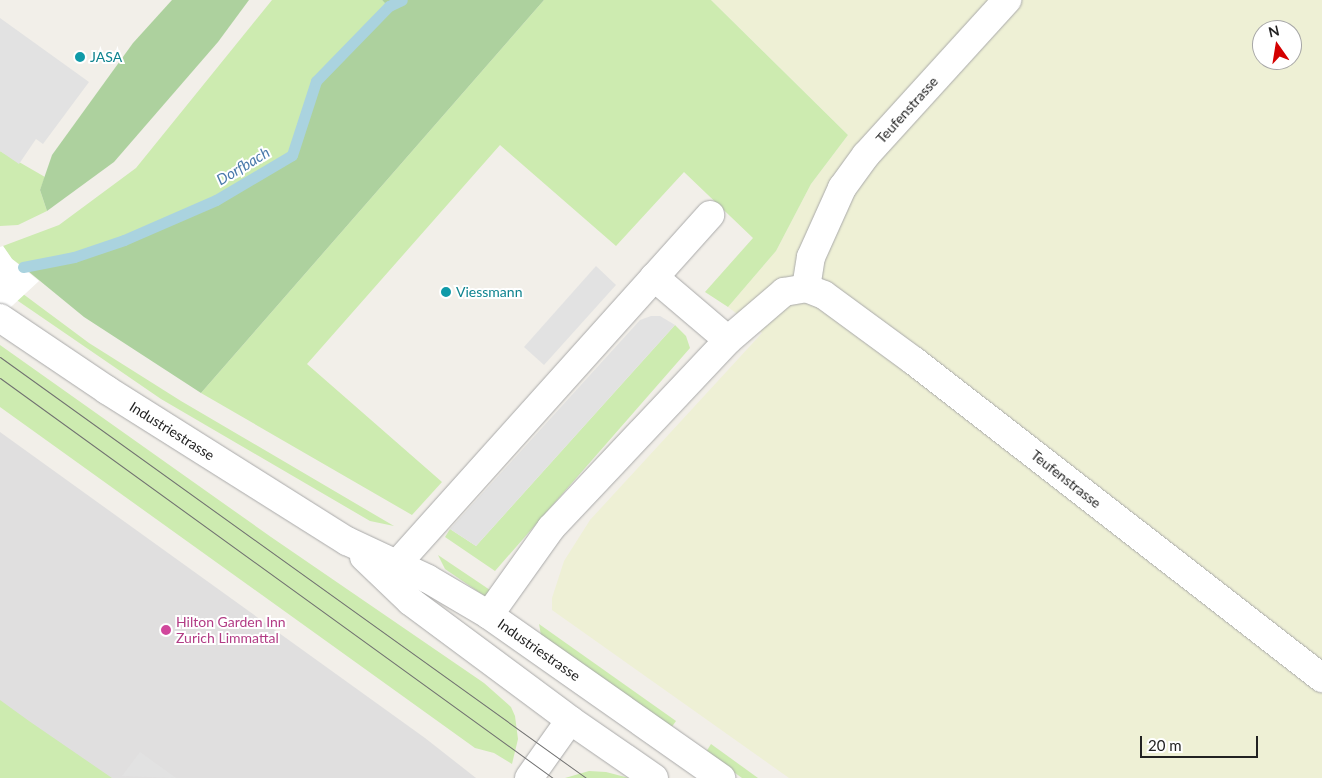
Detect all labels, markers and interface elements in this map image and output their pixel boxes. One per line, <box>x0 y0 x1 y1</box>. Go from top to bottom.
north arrow <box>1252 20 1302 70</box>
text: N <box>1267 21 1281 40</box>
place label: JASA <box>90 49 122 65</box>
marker: JASA <box>74 51 86 63</box>
street label: Teufenstrasse <box>873 73 941 147</box>
water label: Dorfbach <box>213 143 273 189</box>
place label: Viessmann <box>456 284 522 300</box>
marker: Viessmann <box>440 286 452 298</box>
street label: Industriestrasse <box>127 398 217 464</box>
street label: Teufenstrasse <box>1028 446 1104 512</box>
place label: Hilton Garden Inn Zurich Limmattal <box>176 614 286 646</box>
street label: Industriestrasse <box>495 615 583 685</box>
marker: Hilton Garden Inn Zurich Limmattal <box>160 624 172 636</box>
scale bar <box>1142 726 1260 758</box>
text: 20 m <box>1148 736 1182 754</box>

